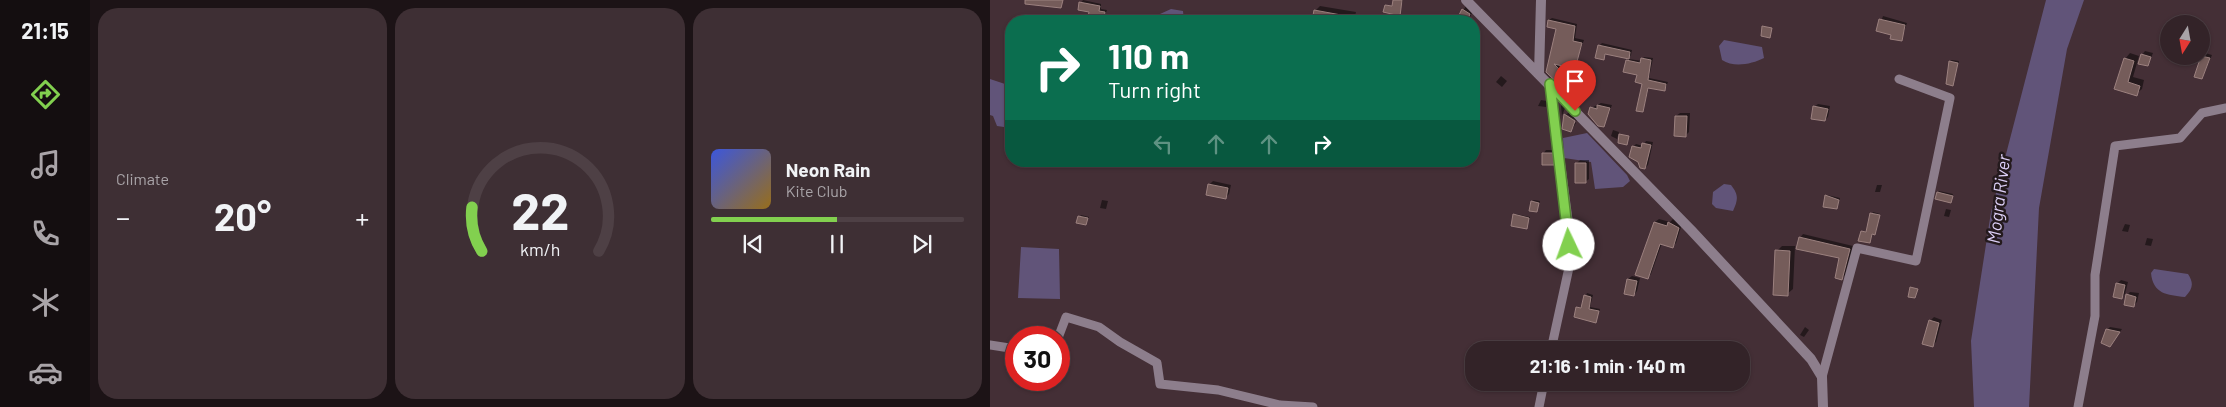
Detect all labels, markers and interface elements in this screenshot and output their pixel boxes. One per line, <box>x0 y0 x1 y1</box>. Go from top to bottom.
north arrow <box>2160 15 2210 65</box>
map controls <box>2160 15 2210 65</box>
text: 21:15 <box>21 17 69 43</box>
text: 110 m <box>1108 34 1189 76</box>
icon: right <box>1025 35 1090 100</box>
pin <box>1554 60 1596 111</box>
icon: arrive <box>1561 67 1589 95</box>
text: Turn right <box>1108 76 1201 102</box>
icon: directions <box>28 77 63 112</box>
icon: left <box>1149 130 1177 158</box>
icon: ahead <box>1202 130 1230 158</box>
icon: ahead <box>1255 130 1283 158</box>
icon: right <box>1308 130 1336 158</box>
icon: music <box>28 147 63 182</box>
water label: Mogra River <box>1982 153 2014 245</box>
text: Neon Rain <box>786 158 870 181</box>
text: Climate <box>116 169 169 188</box>
text: 22 <box>511 178 569 240</box>
text: Kite Club <box>786 181 848 200</box>
text: 20° <box>214 193 271 239</box>
text: − <box>116 200 130 234</box>
text: + <box>355 200 369 234</box>
icon: phone <box>28 216 63 251</box>
position arrow <box>1542 218 1594 270</box>
icon: previous <box>739 230 767 258</box>
icon: pause <box>823 230 851 258</box>
icon: next <box>908 230 936 258</box>
text: km/h <box>520 238 560 260</box>
icon: climate <box>28 285 63 320</box>
speed limit sign: 30 <box>1005 326 1070 391</box>
text: 21:16 · 1 min · 140 m <box>1530 354 1685 377</box>
icon: car <box>28 355 63 390</box>

